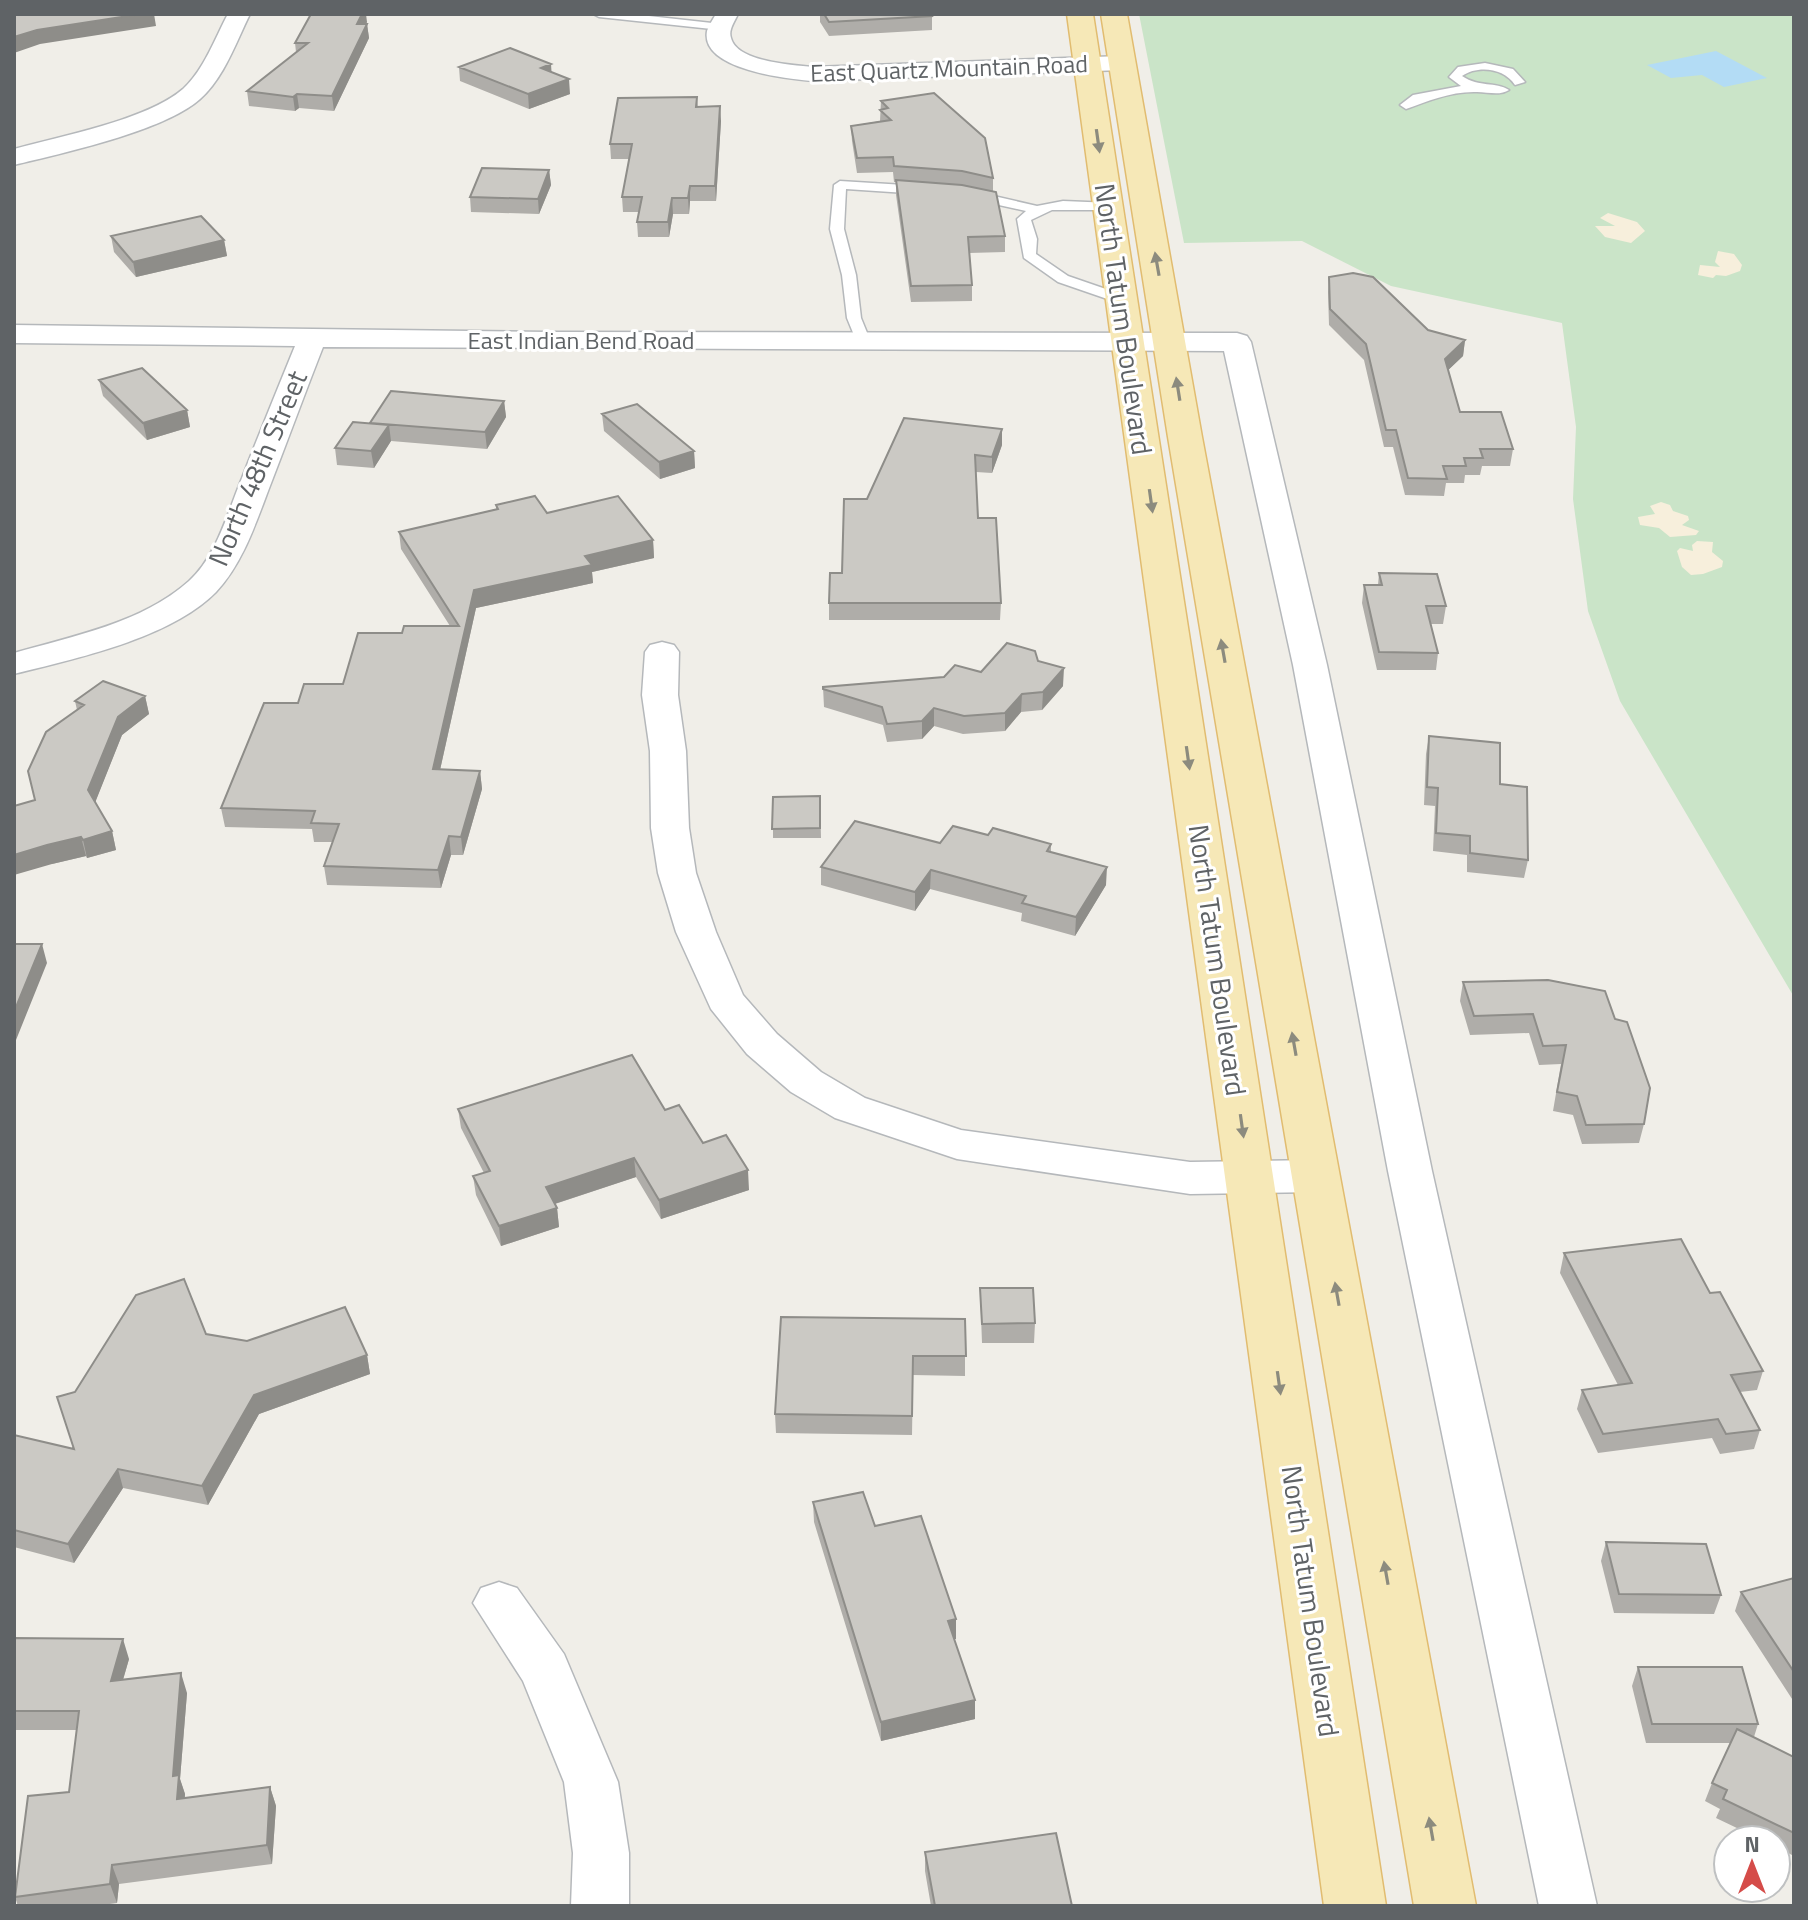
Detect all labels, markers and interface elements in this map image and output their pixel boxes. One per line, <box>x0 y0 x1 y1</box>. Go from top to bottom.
street label: East Quartz Mountain Road <box>810 45 1088 91</box>
one-way arrow <box>1092 129 1105 154</box>
street label: North Tatum Boulevard <box>1084 181 1164 457</box>
one-way arrow <box>1150 251 1163 276</box>
street label: East Indian Bend Road <box>468 322 694 358</box>
street label: North 48th Street <box>196 363 318 573</box>
one-way arrow <box>1171 376 1184 401</box>
one-way arrow <box>1145 488 1158 513</box>
one-way arrow <box>1217 638 1229 663</box>
one-way arrow <box>1182 746 1195 771</box>
street label: North Tatum Boulevard <box>1178 822 1258 1098</box>
one-way arrow <box>1287 1032 1299 1057</box>
one-way arrow <box>1236 1114 1249 1139</box>
one-way arrow <box>1331 1281 1343 1306</box>
one-way arrow <box>1273 1371 1286 1396</box>
street label: North Tatum Boulevard <box>1271 1463 1351 1739</box>
one-way arrow <box>1379 1560 1391 1585</box>
one-way arrow <box>1425 1816 1437 1841</box>
north arrow <box>1712 1824 1792 1904</box>
text: N <box>1744 1827 1760 1861</box>

